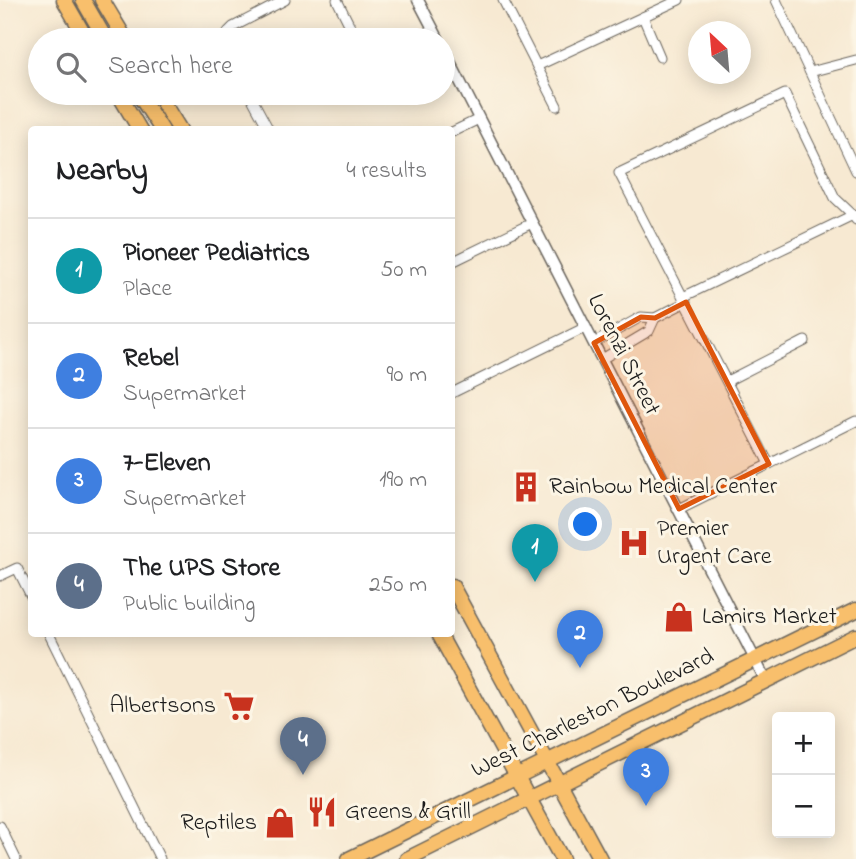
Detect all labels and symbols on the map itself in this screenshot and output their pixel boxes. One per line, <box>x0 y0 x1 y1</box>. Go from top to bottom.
north arrow <box>688 21 751 84</box>
street label: Lorenzi Street <box>577 288 669 422</box>
building icon: Rainbow Medical Center <box>509 470 543 504</box>
place label: Rainbow Medical Center <box>549 470 778 505</box>
your location <box>568 507 602 541</box>
place label: Premier Urgent Care <box>657 512 772 575</box>
pin: 1 <box>512 524 558 582</box>
hospital icon: Premier Urgent Care <box>617 526 651 560</box>
shop icon: Lamirs Market <box>662 600 696 634</box>
place label: Lamirs Market <box>702 600 837 635</box>
pin: 2 <box>557 610 603 668</box>
street label: West Charleston Boulevard <box>466 640 721 788</box>
place label: Albertsons <box>110 689 216 724</box>
supermarket icon: Albertsons <box>222 689 256 723</box>
pin: 4 <box>280 717 326 775</box>
pin: 3 <box>623 748 669 806</box>
restaurant icon: Greens & Grill <box>305 795 339 829</box>
place label: Greens & Grill <box>345 795 471 830</box>
place label: Reptiles <box>181 806 257 841</box>
shop icon: Reptiles <box>263 806 297 840</box>

